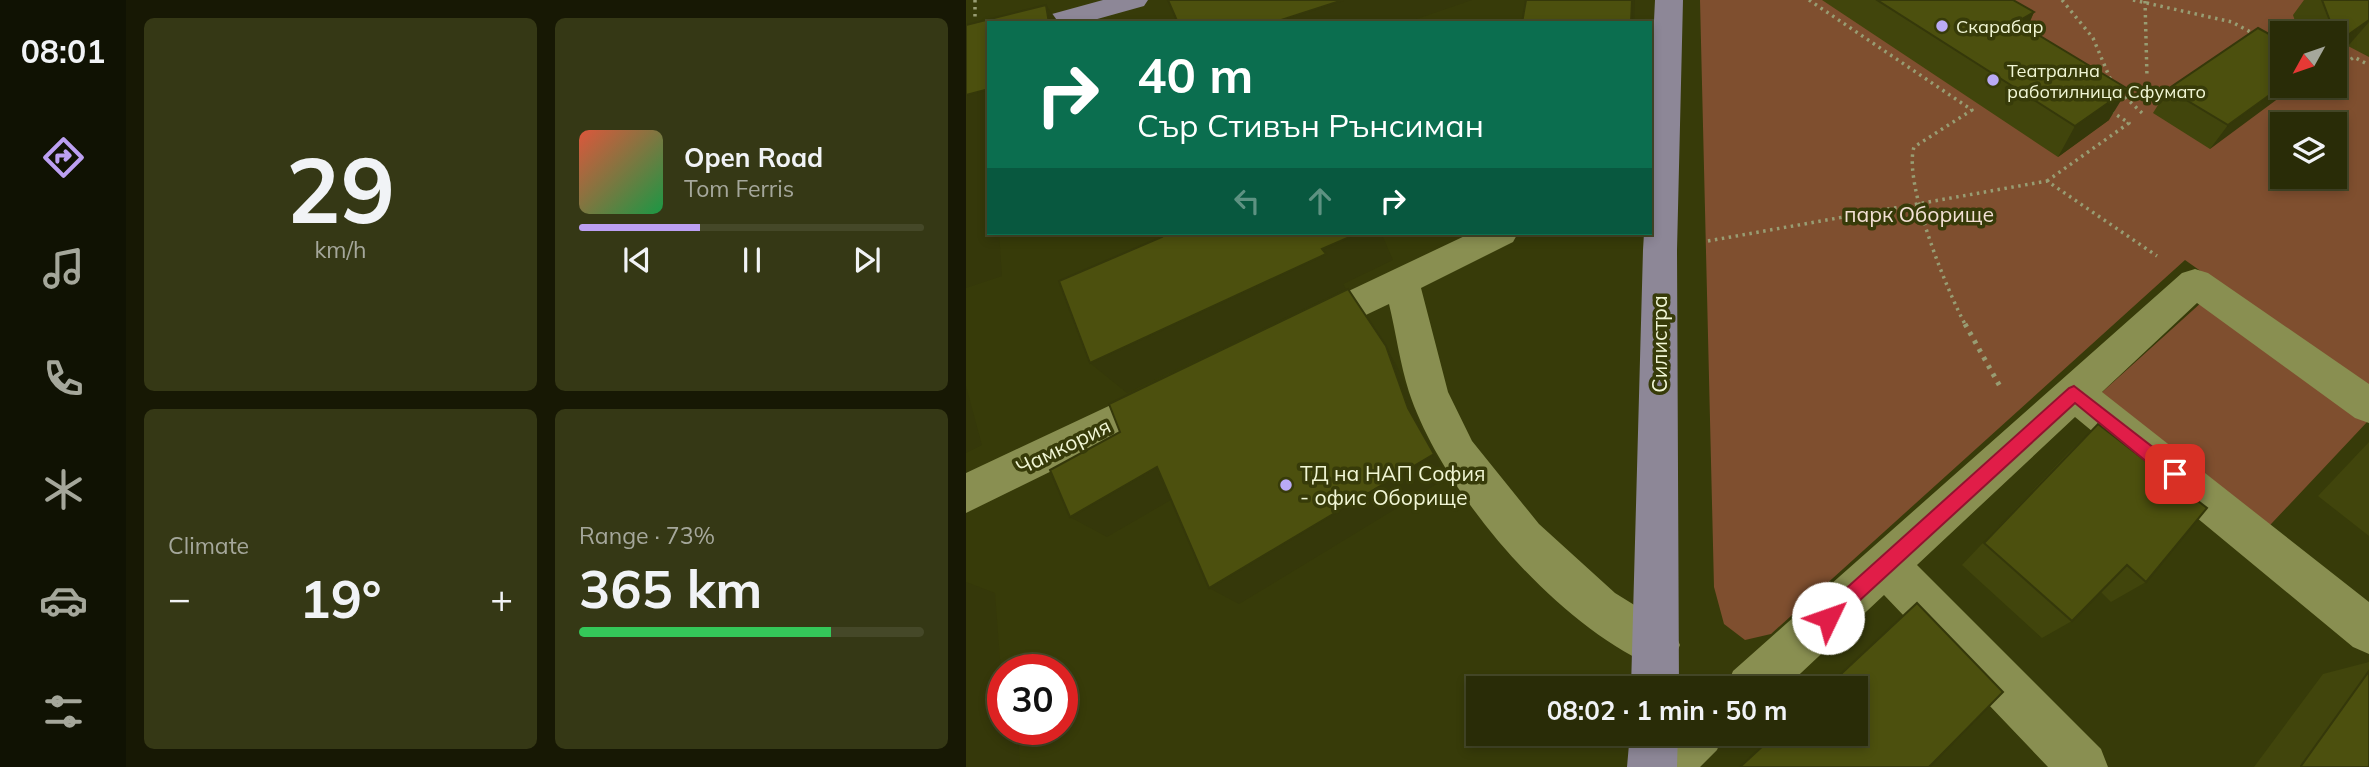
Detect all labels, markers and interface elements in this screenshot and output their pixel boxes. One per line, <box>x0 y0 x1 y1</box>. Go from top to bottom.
place label: Скарабар <box>1956 15 2043 38</box>
marker: Скарабар <box>1934 18 1950 34</box>
north arrow <box>2270 21 2347 98</box>
map controls <box>2270 21 2347 189</box>
text: 08:01 <box>21 31 105 71</box>
text: 40 m <box>1137 44 1253 105</box>
icon: right <box>1022 49 1113 140</box>
place label: Театрална работилница Сфумато <box>2007 59 2206 103</box>
marker: Театрална работилница Сфумато <box>1985 72 2001 88</box>
text: Сър Стивън Рънсиман <box>1137 105 1484 145</box>
button: layers <box>2270 112 2347 189</box>
text: 29 <box>286 132 395 246</box>
icon: directions <box>39 133 88 182</box>
text: Open Road <box>684 141 823 174</box>
text: Tom Ferris <box>684 174 794 203</box>
icon: left <box>1228 182 1266 220</box>
icon: ahead <box>1301 182 1339 220</box>
icon: right <box>1374 182 1412 220</box>
park label: парк Оборище <box>1844 201 1994 227</box>
text: km/h <box>314 235 367 264</box>
icon: previous <box>618 241 656 279</box>
icon: pause <box>733 241 771 279</box>
icon: next <box>848 241 886 279</box>
icon: music <box>39 244 88 293</box>
street label: Силистра <box>1646 295 1672 393</box>
icon: phone <box>39 354 88 403</box>
street label: Чамкория <box>1012 412 1114 480</box>
pin <box>2145 444 2205 504</box>
icon: arrive <box>2156 455 2194 493</box>
place label: ТД на НАП София - офис Оборище <box>1300 460 1486 510</box>
icon: climate <box>39 465 88 514</box>
marker: ТД на НАП София - офис Оборище <box>1278 477 1294 493</box>
text: Range · 73% <box>579 521 715 550</box>
text: Climate <box>168 531 249 560</box>
text: 365 km <box>579 556 762 621</box>
text: 19° <box>299 566 382 631</box>
text: − <box>168 574 191 622</box>
text: + <box>490 574 513 622</box>
icon: car <box>39 576 88 625</box>
position arrow <box>1791 581 1865 655</box>
speed limit sign: 30 <box>987 654 1078 745</box>
icon: filters <box>39 687 88 736</box>
text: 08:02 · 1 min · 50 m <box>1547 694 1787 727</box>

